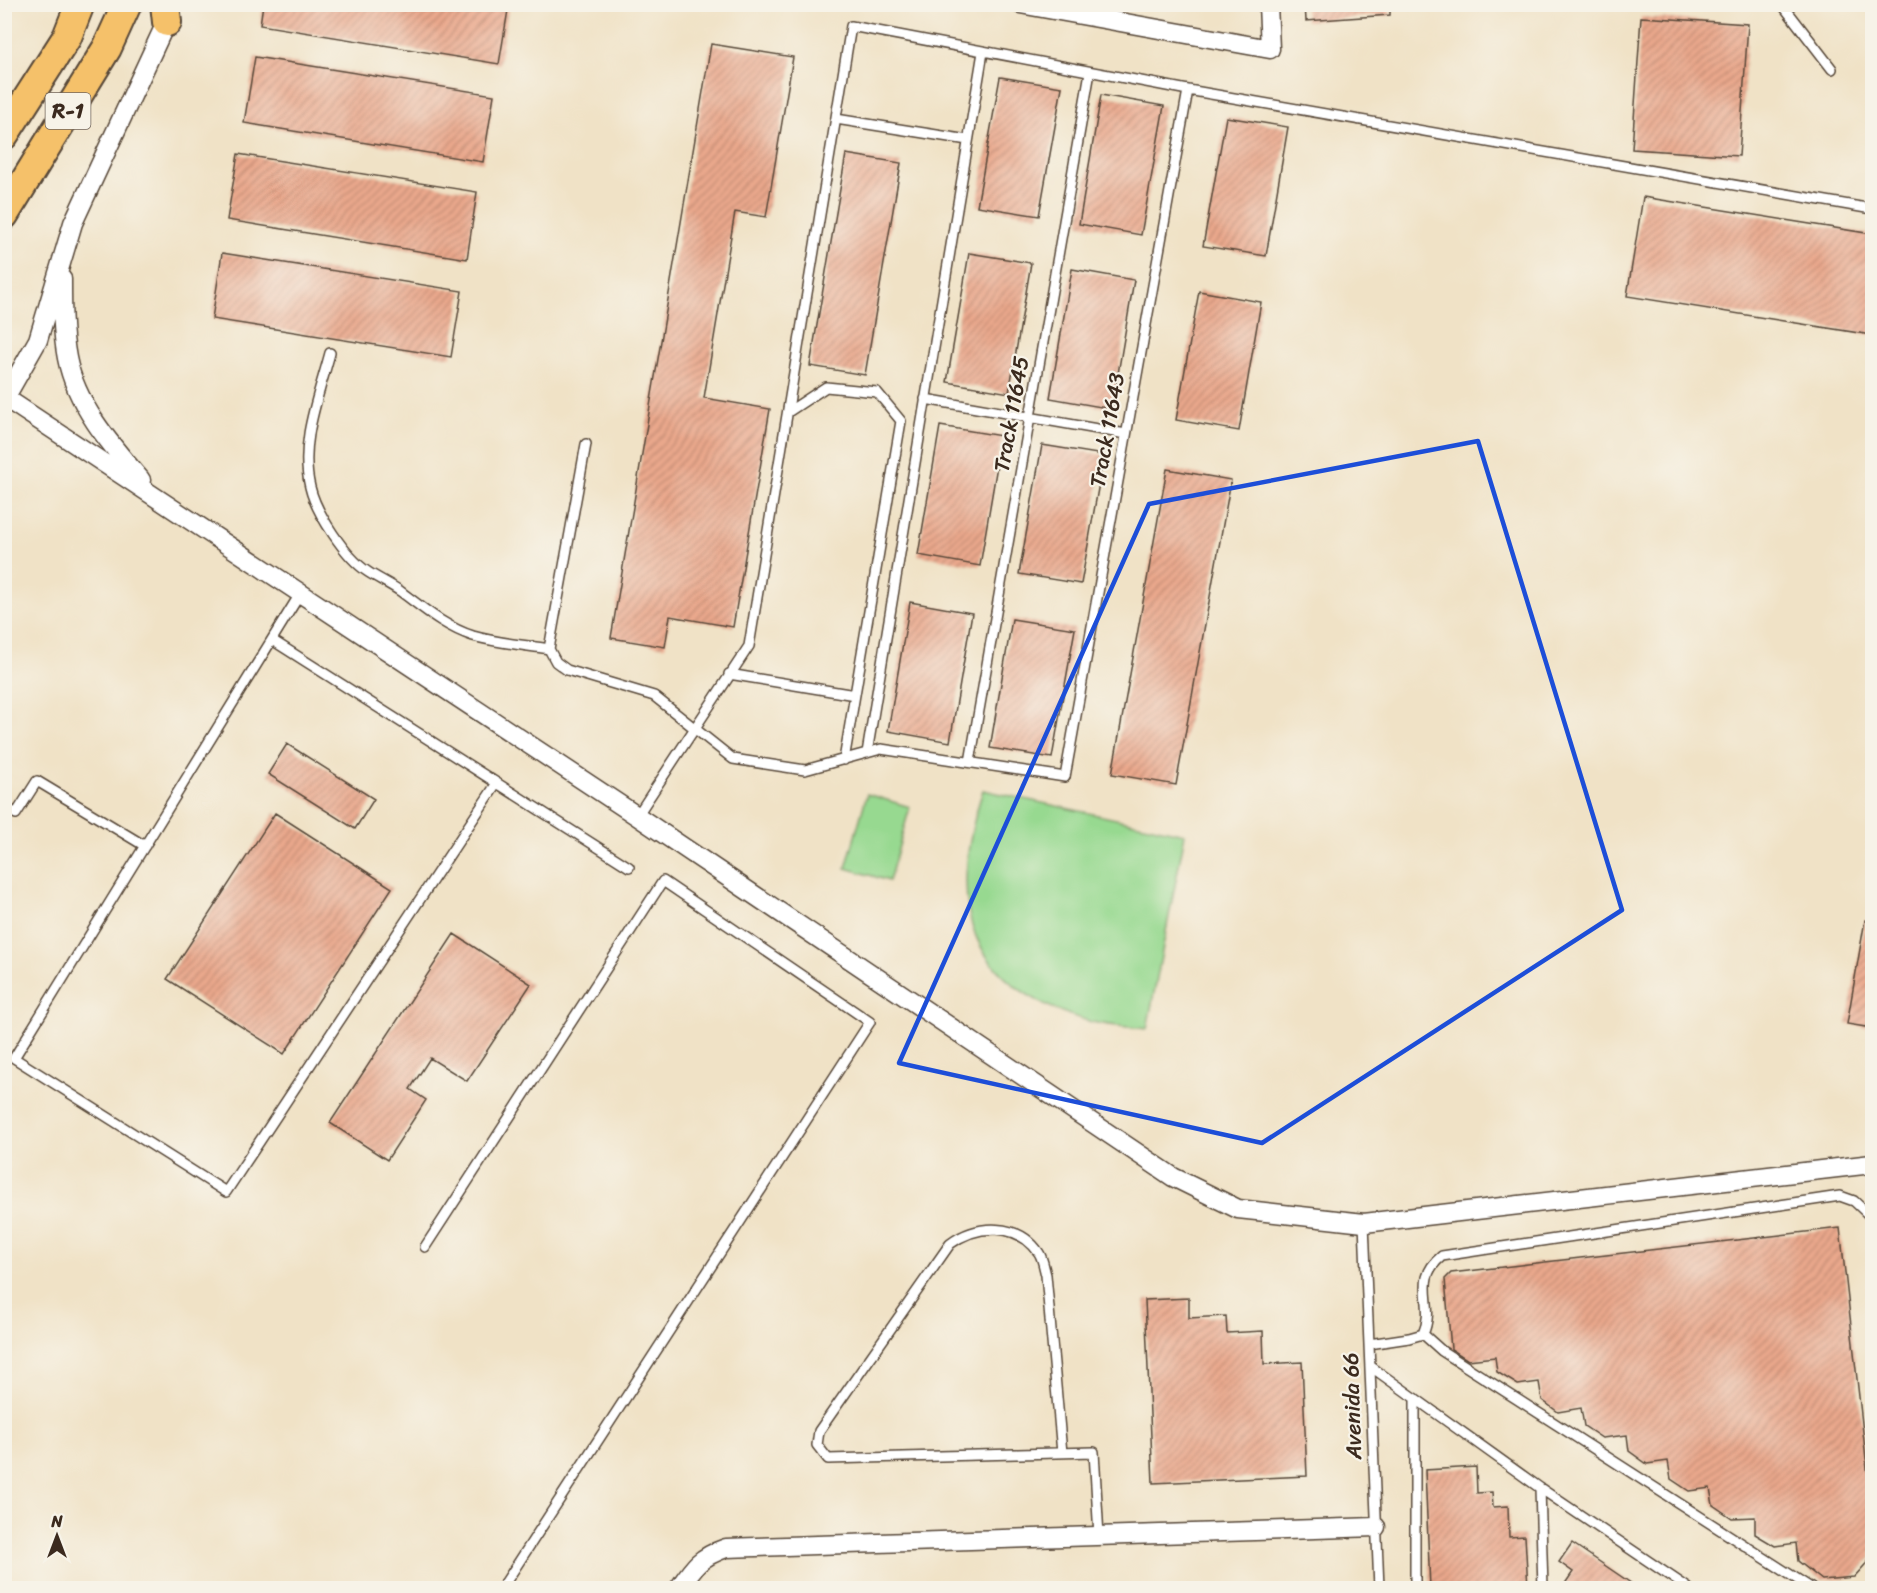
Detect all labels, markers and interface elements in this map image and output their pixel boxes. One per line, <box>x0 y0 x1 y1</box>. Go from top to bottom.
road number: R-1 <box>46 93 90 129</box>
street label: Track 11645 <box>982 353 1040 475</box>
street label: Track 11643 <box>1078 370 1136 490</box>
street label: Avenida 66 <box>1331 1352 1373 1461</box>
north arrow <box>27 1506 87 1566</box>
text: N <box>50 1507 63 1536</box>

